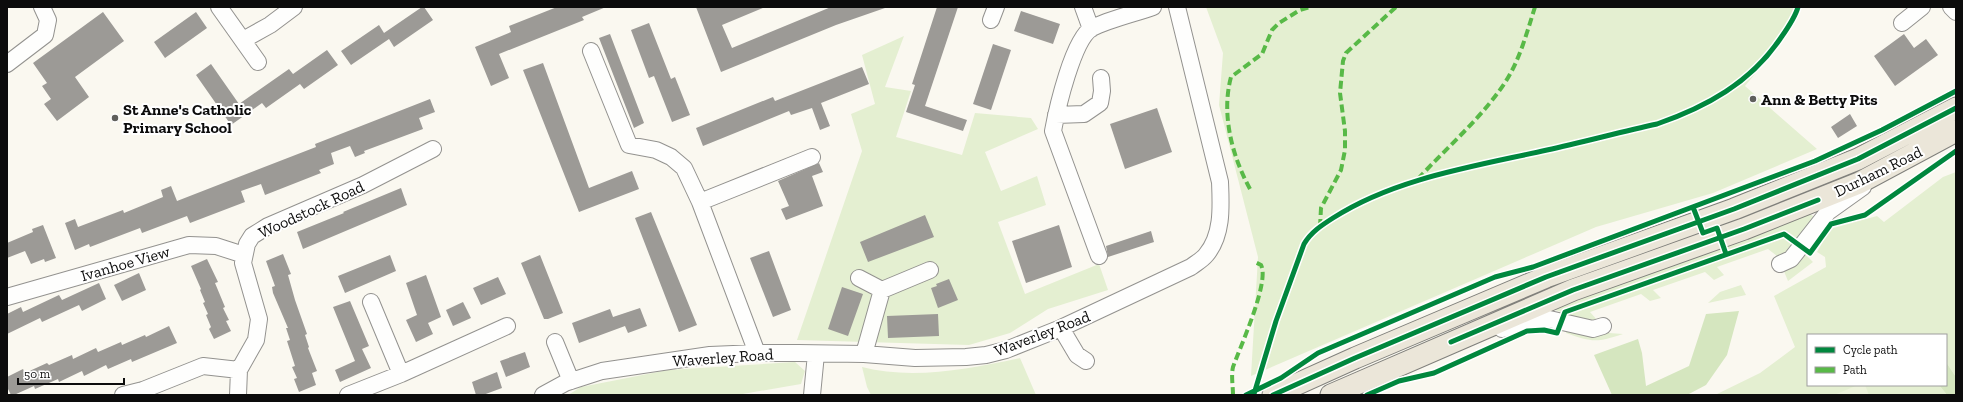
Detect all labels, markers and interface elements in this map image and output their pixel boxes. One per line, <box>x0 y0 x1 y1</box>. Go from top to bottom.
place label: Ann & Betty Pits <box>1761 90 1878 109</box>
marker: Ann & Betty Pits <box>1748 94 1758 104</box>
place label: St Anne's Catholic Primary School <box>123 100 252 137</box>
marker: St Anne's Catholic Primary School <box>110 113 120 123</box>
street label: Durham Road <box>1831 142 1925 201</box>
street label: Woodstock Road <box>255 177 367 242</box>
street label: Ivanhoe View <box>78 242 172 285</box>
street label: Waverley Road <box>992 306 1093 360</box>
legend <box>1807 334 1947 386</box>
text: Cycle path <box>1843 343 1898 357</box>
street label: Waverley Road <box>672 344 774 370</box>
scale bar <box>18 360 124 386</box>
text: Path <box>1843 363 1867 377</box>
text: 50 m <box>24 367 51 381</box>

